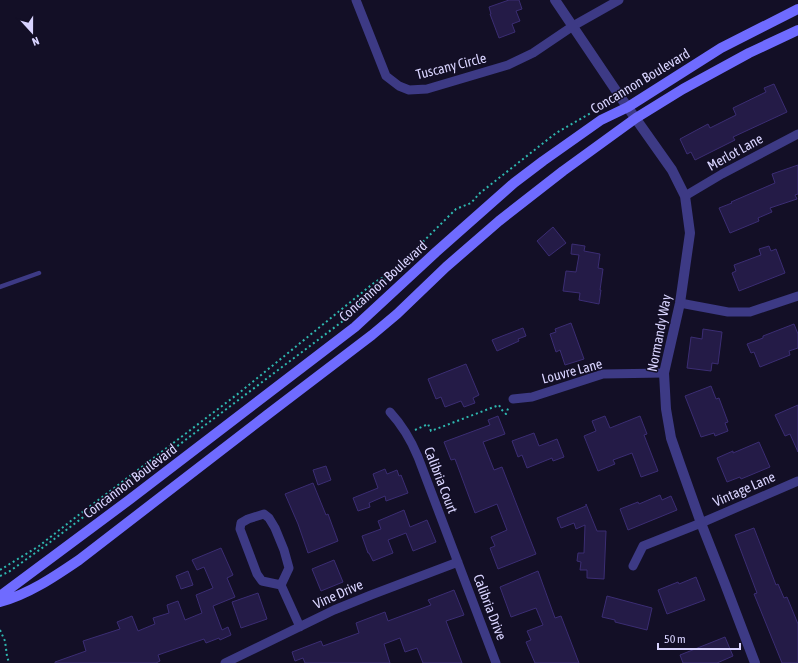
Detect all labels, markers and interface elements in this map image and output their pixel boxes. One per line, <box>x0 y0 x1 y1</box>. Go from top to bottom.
north arrow <box>12 12 52 52</box>
text: N <box>30 35 41 48</box>
street label: Concannon Boulevard <box>587 45 693 117</box>
street label: Tuscany Circle <box>414 50 488 82</box>
street label: Merlot Lane <box>704 130 766 174</box>
street label: Concannon Boulevard <box>336 237 430 325</box>
street label: Normandy Way <box>644 293 674 373</box>
street label: Louvre Lane <box>540 355 604 387</box>
street label: Concannon Boulevard <box>80 441 180 521</box>
street label: Calibria Court <box>421 445 461 515</box>
street label: Vintage Lane <box>710 468 778 510</box>
street label: Calibria Drive <box>470 572 510 642</box>
street label: Vine Drive <box>311 576 365 612</box>
scale bar <box>658 625 740 651</box>
text: 50 m <box>664 632 686 646</box>

